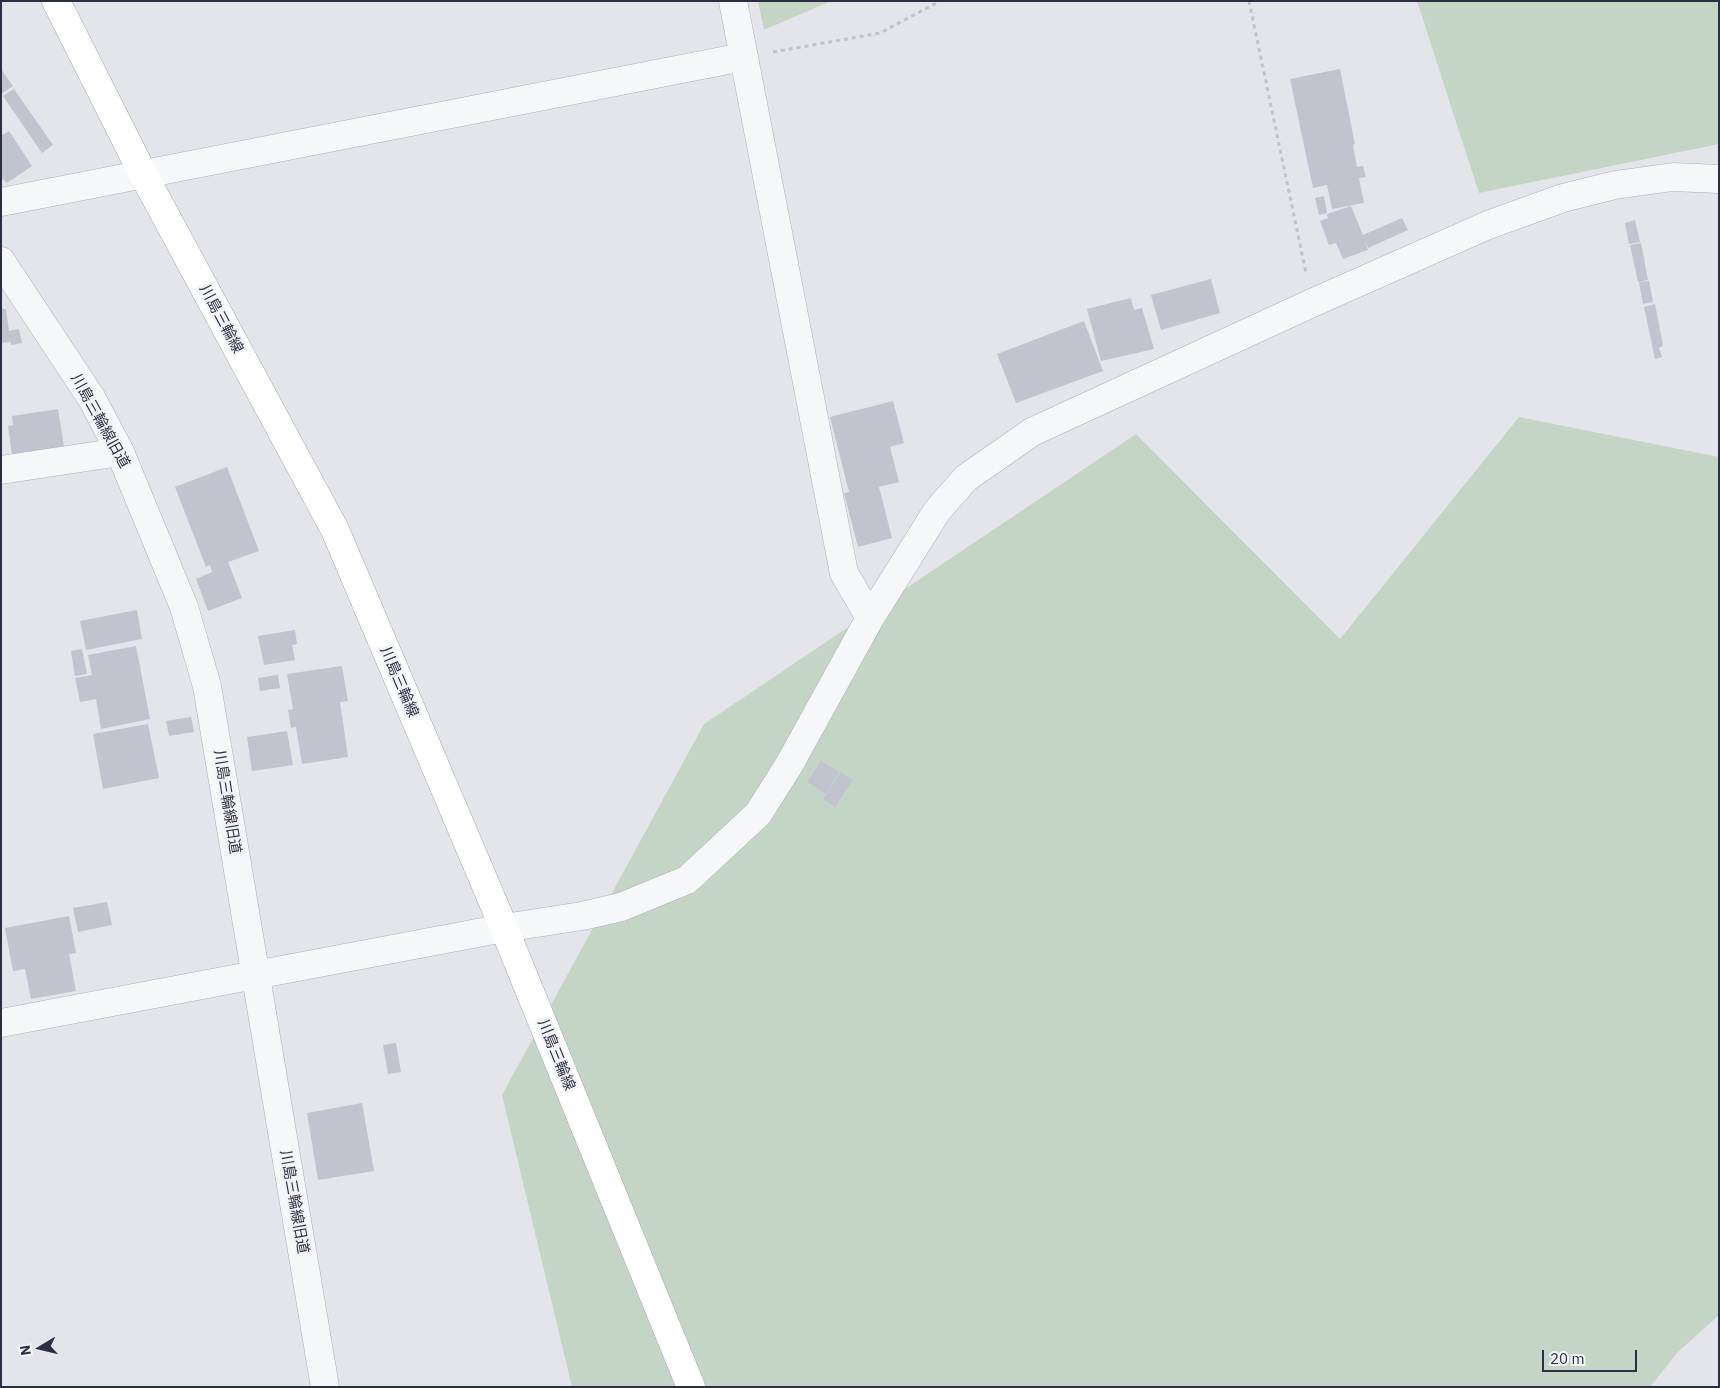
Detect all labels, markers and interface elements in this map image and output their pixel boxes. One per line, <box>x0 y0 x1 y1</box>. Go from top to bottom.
street label: 川島三輪線 <box>195 282 247 356</box>
street label: 川島三輪線旧道 <box>67 371 133 471</box>
street label: 川島三輪線 <box>376 644 422 720</box>
street label: 川島三輪線旧道 <box>210 749 244 855</box>
street label: 川島三輪線 <box>534 1017 578 1093</box>
street label: 川島三輪線旧道 <box>276 1149 312 1255</box>
north arrow <box>15 1323 65 1373</box>
scale bar <box>1545 1340 1640 1372</box>
text: N <box>16 1344 35 1357</box>
text: 20 m <box>1550 1349 1585 1368</box>

